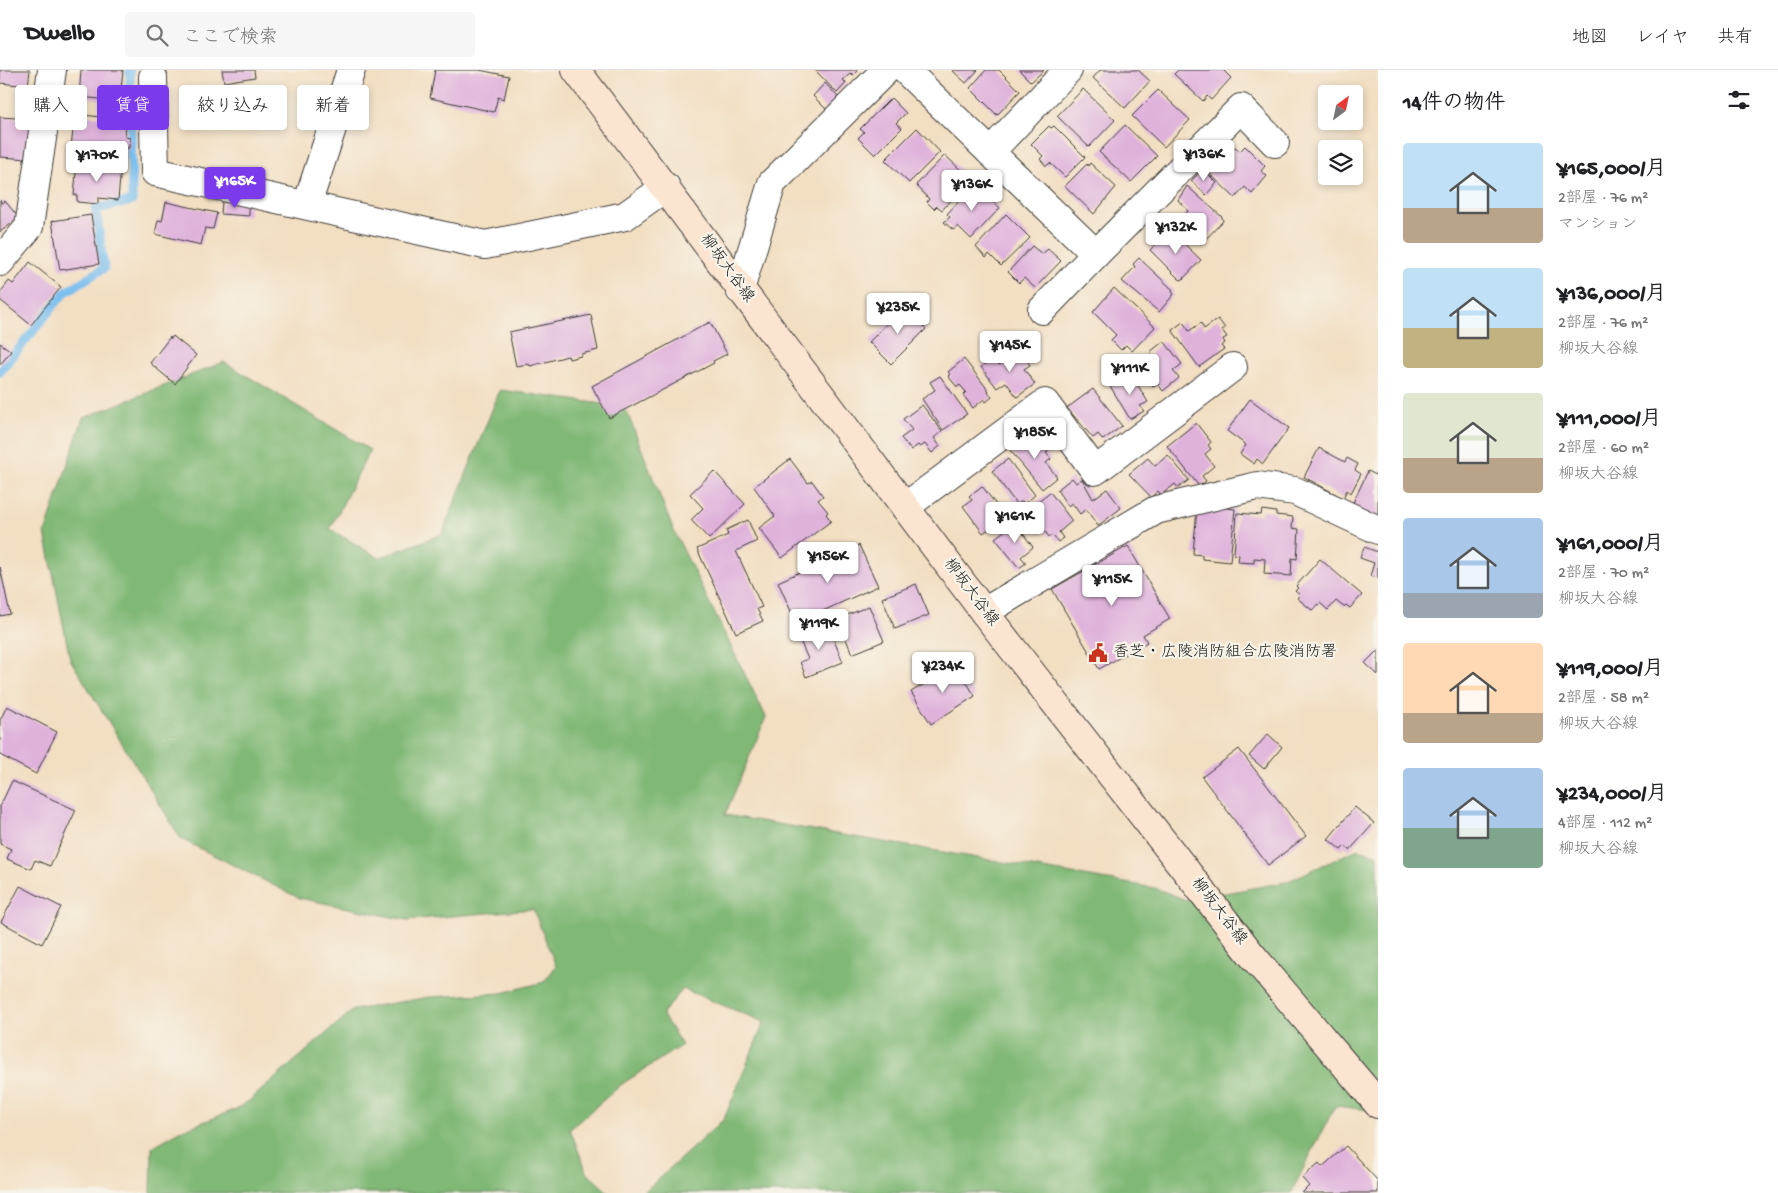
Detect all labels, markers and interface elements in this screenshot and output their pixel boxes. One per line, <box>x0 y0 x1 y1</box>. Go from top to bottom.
search box <box>125 12 475 57</box>
text: Dwello <box>25 20 95 49</box>
icon: search <box>143 21 171 49</box>
text: ここで検索 <box>183 27 278 50</box>
text: 地図 <box>1572 28 1608 49</box>
text: レイヤ <box>1636 28 1689 49</box>
text: 共有 <box>1717 28 1753 49</box>
chip: 購入 <box>15 85 87 130</box>
chip: 賃貸 <box>97 85 169 130</box>
chip: 絞り込み <box>179 85 287 130</box>
chip: 新着 <box>297 85 369 130</box>
north arrow <box>1318 85 1362 130</box>
map controls <box>1318 85 1363 185</box>
icon: filters <box>1725 86 1753 114</box>
text: 14件の物件 <box>1403 92 1505 117</box>
pin: ¥170K <box>62 140 132 183</box>
pin: ¥136K <box>1169 140 1239 182</box>
button: layers <box>1318 140 1363 185</box>
text: ¥136K <box>1184 146 1224 165</box>
text: ¥170K <box>77 147 117 166</box>
text: ¥165,000/月 <box>1558 158 1666 183</box>
icon: home <box>1443 163 1503 223</box>
pin: ¥165K <box>200 166 270 209</box>
pin: ¥136K <box>937 170 1007 212</box>
text: ¥165K <box>215 173 255 192</box>
text: ¥136K <box>952 176 992 195</box>
text: 2部屋 · 76 m² <box>1558 190 1648 209</box>
pin: ¥132K <box>1141 212 1211 255</box>
text: マンション <box>1558 216 1637 235</box>
text: ¥132K <box>1157 219 1195 238</box>
street label: 柳坂大谷線 <box>695 230 759 307</box>
text: ¥136,000/月 <box>1558 283 1666 308</box>
icon: home <box>1443 288 1503 348</box>
pin: ¥235K <box>863 292 933 335</box>
text: ¥235K <box>878 299 918 318</box>
text: 2部屋 · 76 m² <box>1558 315 1648 334</box>
pin: ¥145K <box>975 330 1045 373</box>
text: ¥145K <box>991 337 1029 356</box>
text: 柳坂大谷線 <box>1558 341 1638 360</box>
pin: ¥111K <box>1095 354 1165 396</box>
text: ¥111K <box>1112 360 1148 379</box>
text: ¥111,000/月 <box>1558 408 1662 433</box>
icon: home <box>1443 413 1503 473</box>
pin: ¥185K <box>1000 418 1070 460</box>
text: ¥185K <box>1015 424 1055 443</box>
text: 2部屋 · 60 m² <box>1558 440 1649 459</box>
text: 柳坂大谷線 <box>1558 466 1638 485</box>
pin: ¥161K <box>980 502 1050 544</box>
text: ¥161K <box>996 508 1034 527</box>
text: ¥161,000/月 <box>1558 533 1664 558</box>
icon: home <box>1443 538 1503 598</box>
pin: ¥156K <box>793 542 863 584</box>
text: ¥156K <box>808 548 848 567</box>
street label: 柳坂大谷線 <box>938 554 1003 631</box>
pin: ¥115K <box>1077 564 1147 607</box>
text: 2部屋 · 70 m² <box>1558 565 1649 584</box>
text: ¥115K <box>1093 571 1131 590</box>
text: 柳坂大谷線 <box>1558 591 1638 610</box>
pin: ¥119K <box>784 608 854 651</box>
text: ¥119K <box>800 615 838 634</box>
public building icon: 香芝・広陵消防組合広陵消防署 <box>1087 642 1109 664</box>
place label: 香芝・広陵消防組合広陵消防署 <box>1113 643 1337 663</box>
pin: ¥234K <box>908 652 978 694</box>
text: ¥234K <box>923 658 963 677</box>
text: ¥119,000/月 <box>1558 658 1664 683</box>
icon: home <box>1443 663 1503 723</box>
text: 2部屋 · 58 m² <box>1558 690 1649 709</box>
text: 柳坂大谷線 <box>1558 716 1638 735</box>
text: ¥234,000/月 <box>1558 783 1667 808</box>
icon: home <box>1443 788 1503 848</box>
text: 4部屋 · 112 m² <box>1558 815 1652 834</box>
text: 柳坂大谷線 <box>1558 841 1638 860</box>
street label: 柳坂大谷線 <box>1186 873 1252 949</box>

